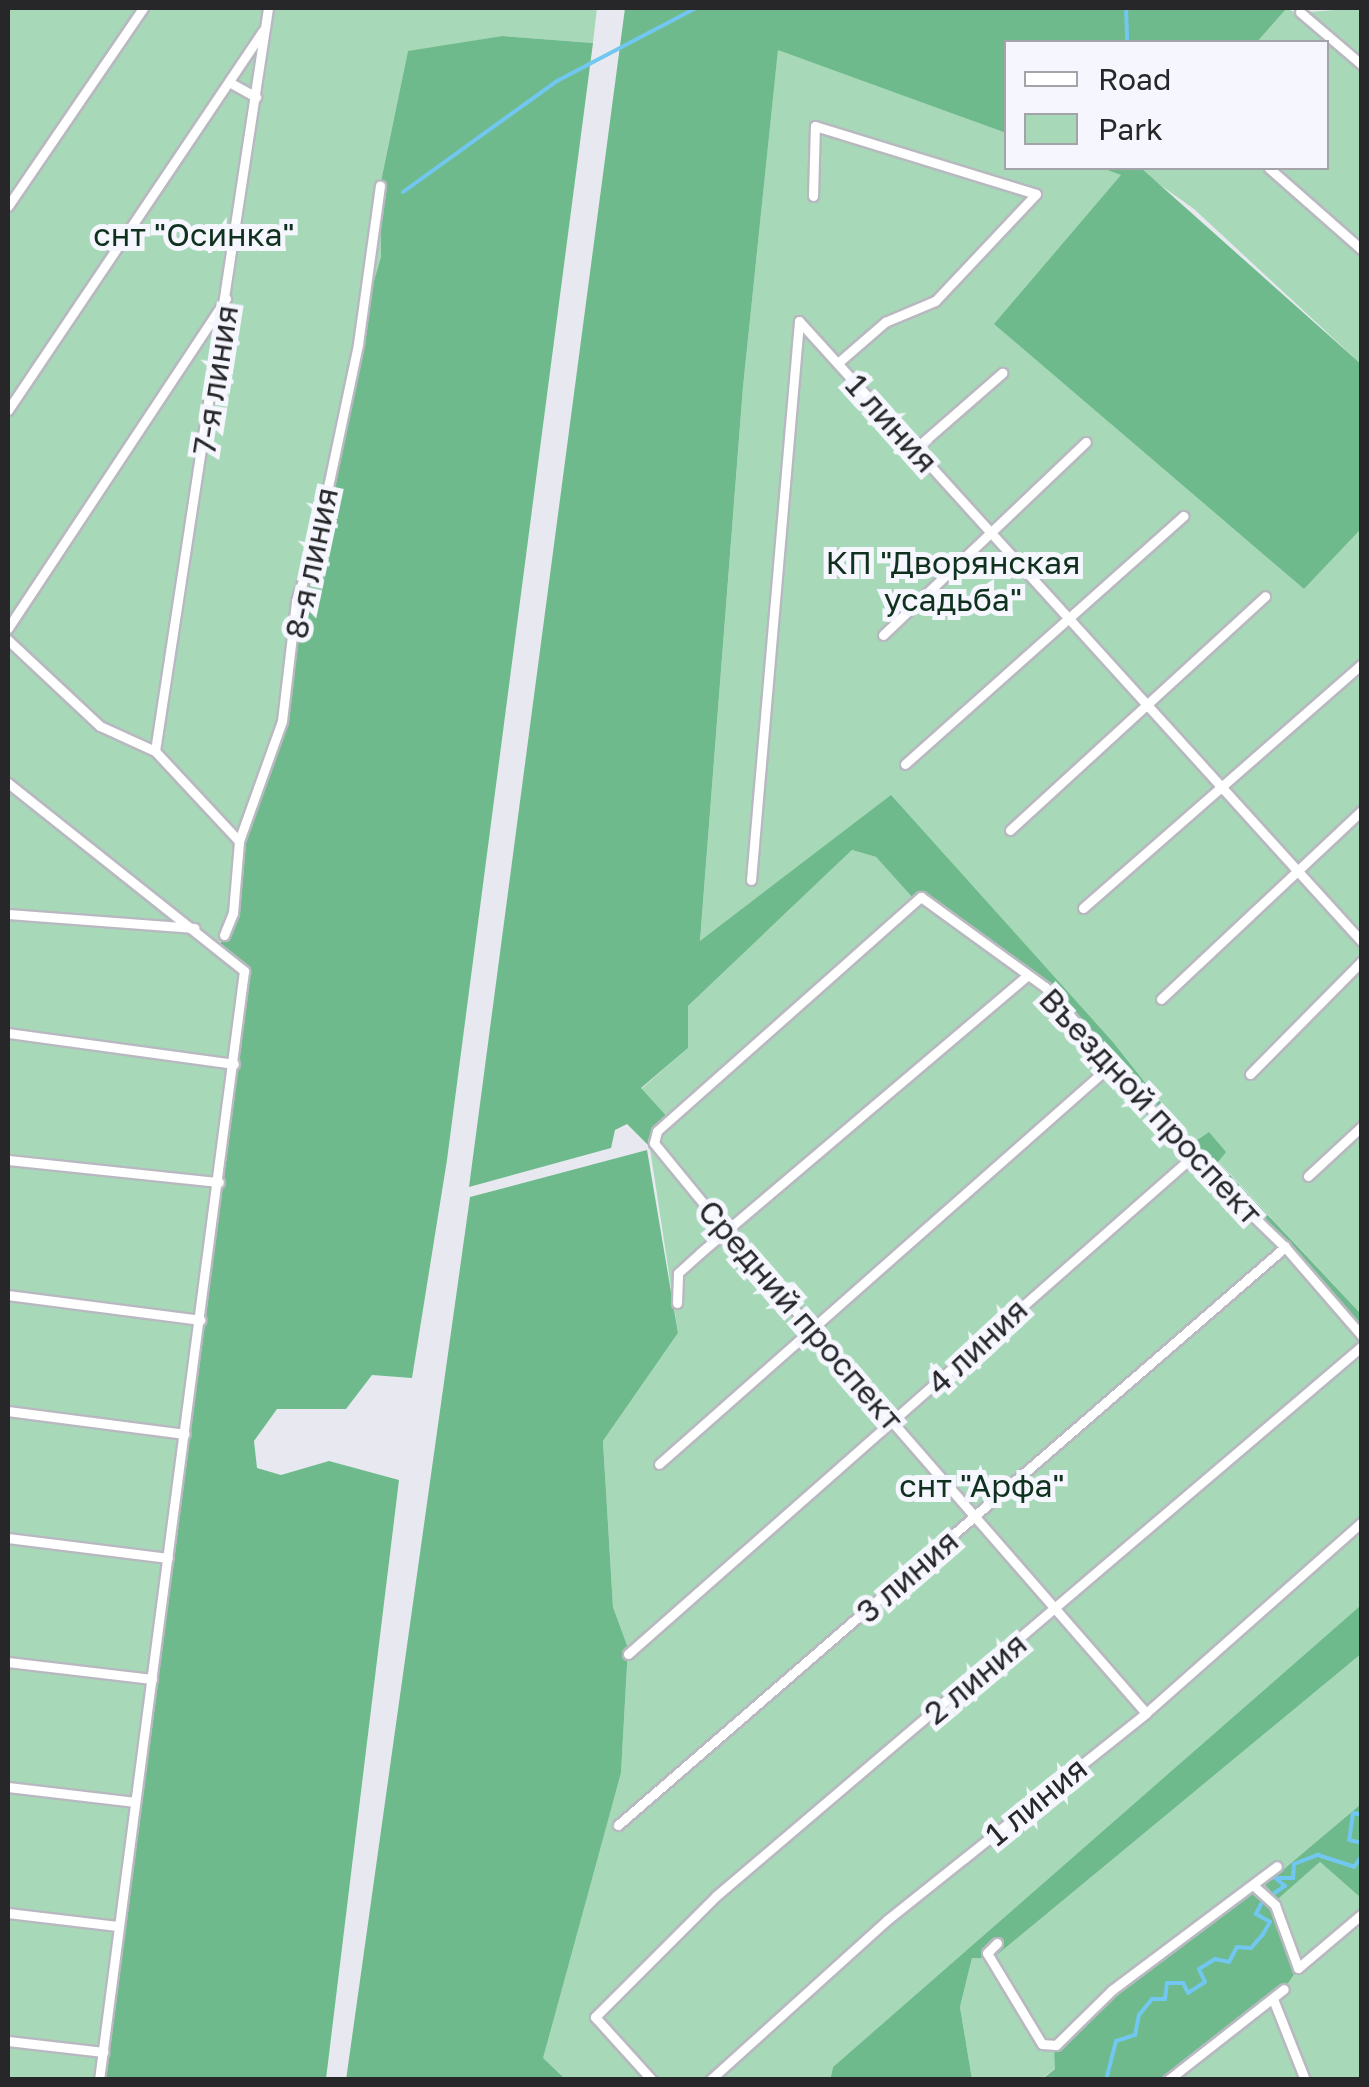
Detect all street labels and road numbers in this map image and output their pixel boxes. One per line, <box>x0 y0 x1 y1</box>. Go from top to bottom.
street label: 7-я линия <box>184 302 246 458</box>
street label: 1 линия <box>838 366 946 480</box>
street label: 8-я линия <box>276 484 346 642</box>
street label: Въездной проспект <box>1032 980 1270 1232</box>
street label: Средний проспект <box>690 1192 912 1438</box>
street label: 4 линия <box>919 1290 1035 1402</box>
street label: 3 линия <box>848 1521 966 1631</box>
street label: 2 линия <box>916 1624 1034 1732</box>
street label: 1 линия <box>978 1749 1094 1853</box>

